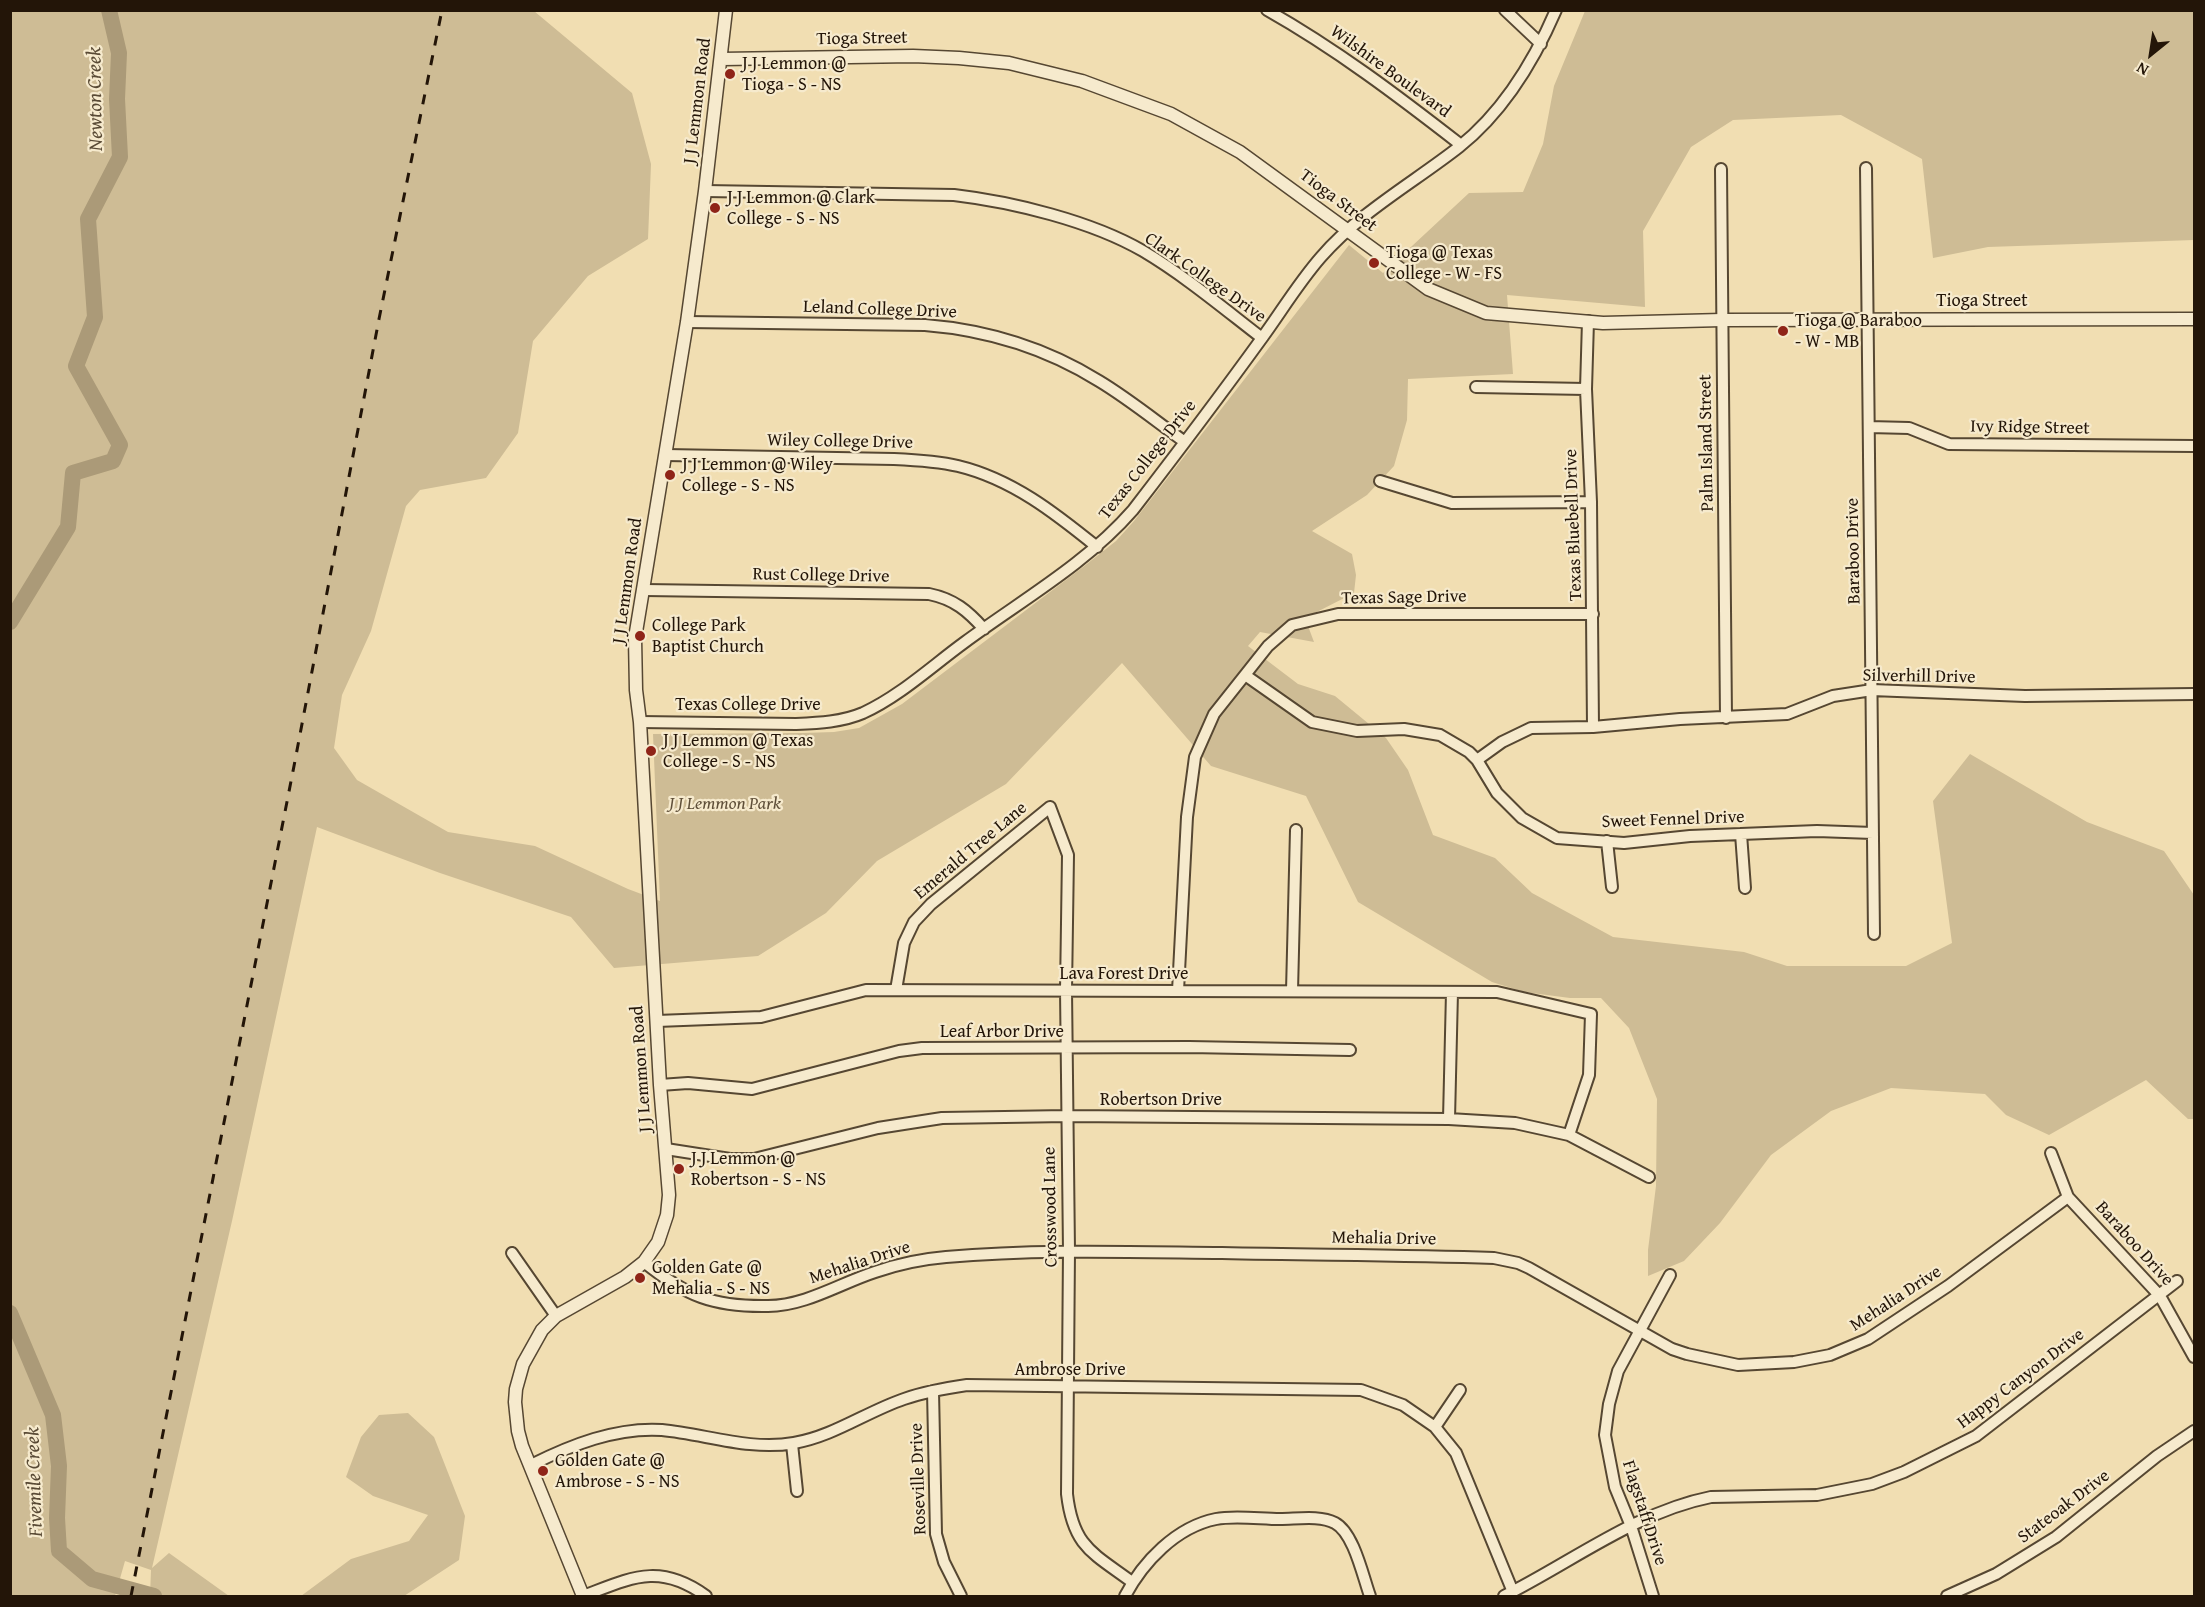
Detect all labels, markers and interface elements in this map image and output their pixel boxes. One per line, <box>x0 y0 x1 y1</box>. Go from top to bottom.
street label: Wilshire Boulevard <box>1325 21 1455 123</box>
north arrow <box>2121 24 2181 84</box>
street label: Tioga Street <box>816 27 908 51</box>
street label: J J Lemmon Road <box>680 37 716 165</box>
water label: Newton Creek <box>83 47 109 151</box>
place label: J J Lemmon @ Tioga - S - NS <box>742 53 846 96</box>
text: N <box>2131 57 2153 83</box>
marker: J J Lemmon @ Tioga - S - NS <box>723 67 737 81</box>
street label: Tioga Street <box>1295 165 1381 237</box>
place label: J J Lemmon @ Clark College - S - NS <box>727 187 875 230</box>
marker: J J Lemmon @ Clark College - S - NS <box>708 201 722 215</box>
street label: Clark College Drive <box>1140 228 1270 328</box>
place label: Tioga @ Texas College - W - FS <box>1386 242 1502 284</box>
marker: Tioga @ Texas College - W - FS <box>1367 256 1381 270</box>
street label: Tioga Street <box>1936 290 2028 312</box>
street label: Leland College Drive <box>803 297 957 323</box>
place label: Tioga @ Baraboo - W - MB <box>1795 310 1922 352</box>
marker: Tioga @ Baraboo - W - MB <box>1776 324 1790 338</box>
street label: Palm Island Street <box>1695 374 1719 512</box>
street label: Texas College Drive <box>1095 396 1201 524</box>
street label: Ivy Ridge Street <box>1970 416 2090 440</box>
street label: Wiley College Drive <box>767 430 913 454</box>
street label: Texas Bluebell Drive <box>1561 449 1587 601</box>
place label: J J Lemmon @ Wiley College - S - NS <box>682 454 833 496</box>
marker: J J Lemmon @ Wiley College - S - NS <box>663 468 677 482</box>
street label: Baraboo Drive <box>1842 498 1866 604</box>
street label: J J Lemmon Road <box>608 517 648 645</box>
street label: Rust College Drive <box>752 564 890 588</box>
street label: Texas Sage Drive <box>1341 586 1467 610</box>
place label: College Park Baptist Church <box>652 615 764 658</box>
marker: College Park Baptist Church <box>633 629 647 643</box>
street label: Silverhill Drive <box>1862 665 1976 689</box>
street label: Texas College Drive <box>675 694 821 716</box>
place label: J J Lemmon @ Texas College - S - NS <box>663 730 813 772</box>
marker: J J Lemmon @ Texas College - S - NS <box>644 744 658 758</box>
park label: J J Lemmon Park <box>669 793 781 815</box>
street label: Emerald Tree Lane <box>910 798 1032 904</box>
street label: Sweet Fennel Drive <box>1601 807 1745 833</box>
street label: Lava Forest Drive <box>1060 963 1188 985</box>
street label: J J Lemmon Road <box>627 1005 657 1133</box>
street label: Leaf Arbor Drive <box>940 1021 1064 1043</box>
street label: Robertson Drive <box>1100 1089 1222 1111</box>
street label: Crosswood Lane <box>1039 1146 1063 1268</box>
place label: J J Lemmon @ Robertson - S - NS <box>691 1148 826 1190</box>
marker: J J Lemmon @ Robertson - S - NS <box>672 1162 686 1176</box>
street label: Baraboo Drive <box>2090 1197 2178 1291</box>
street label: Mehalia Drive <box>1331 1227 1437 1251</box>
street label: Mehalia Drive <box>807 1237 913 1289</box>
place label: Golden Gate @ Mehalia - S - NS <box>652 1257 770 1300</box>
street label: Mehalia Drive <box>1846 1261 1946 1337</box>
marker: Golden Gate @ Mehalia - S - NS <box>633 1271 647 1285</box>
street label: Happy Canyon Drive <box>1953 1324 2089 1434</box>
street label: Ambrose Drive <box>1014 1359 1126 1381</box>
street label: Roseville Drive <box>906 1423 932 1535</box>
water label: Fivemile Creek <box>21 1427 49 1537</box>
place label: Golden Gate @ Ambrose - S - NS <box>555 1450 679 1492</box>
street label: Flagstaff Drive <box>1617 1458 1671 1568</box>
marker: Golden Gate @ Ambrose - S - NS <box>536 1464 550 1478</box>
street label: Stateoak Drive <box>2014 1465 2114 1549</box>

